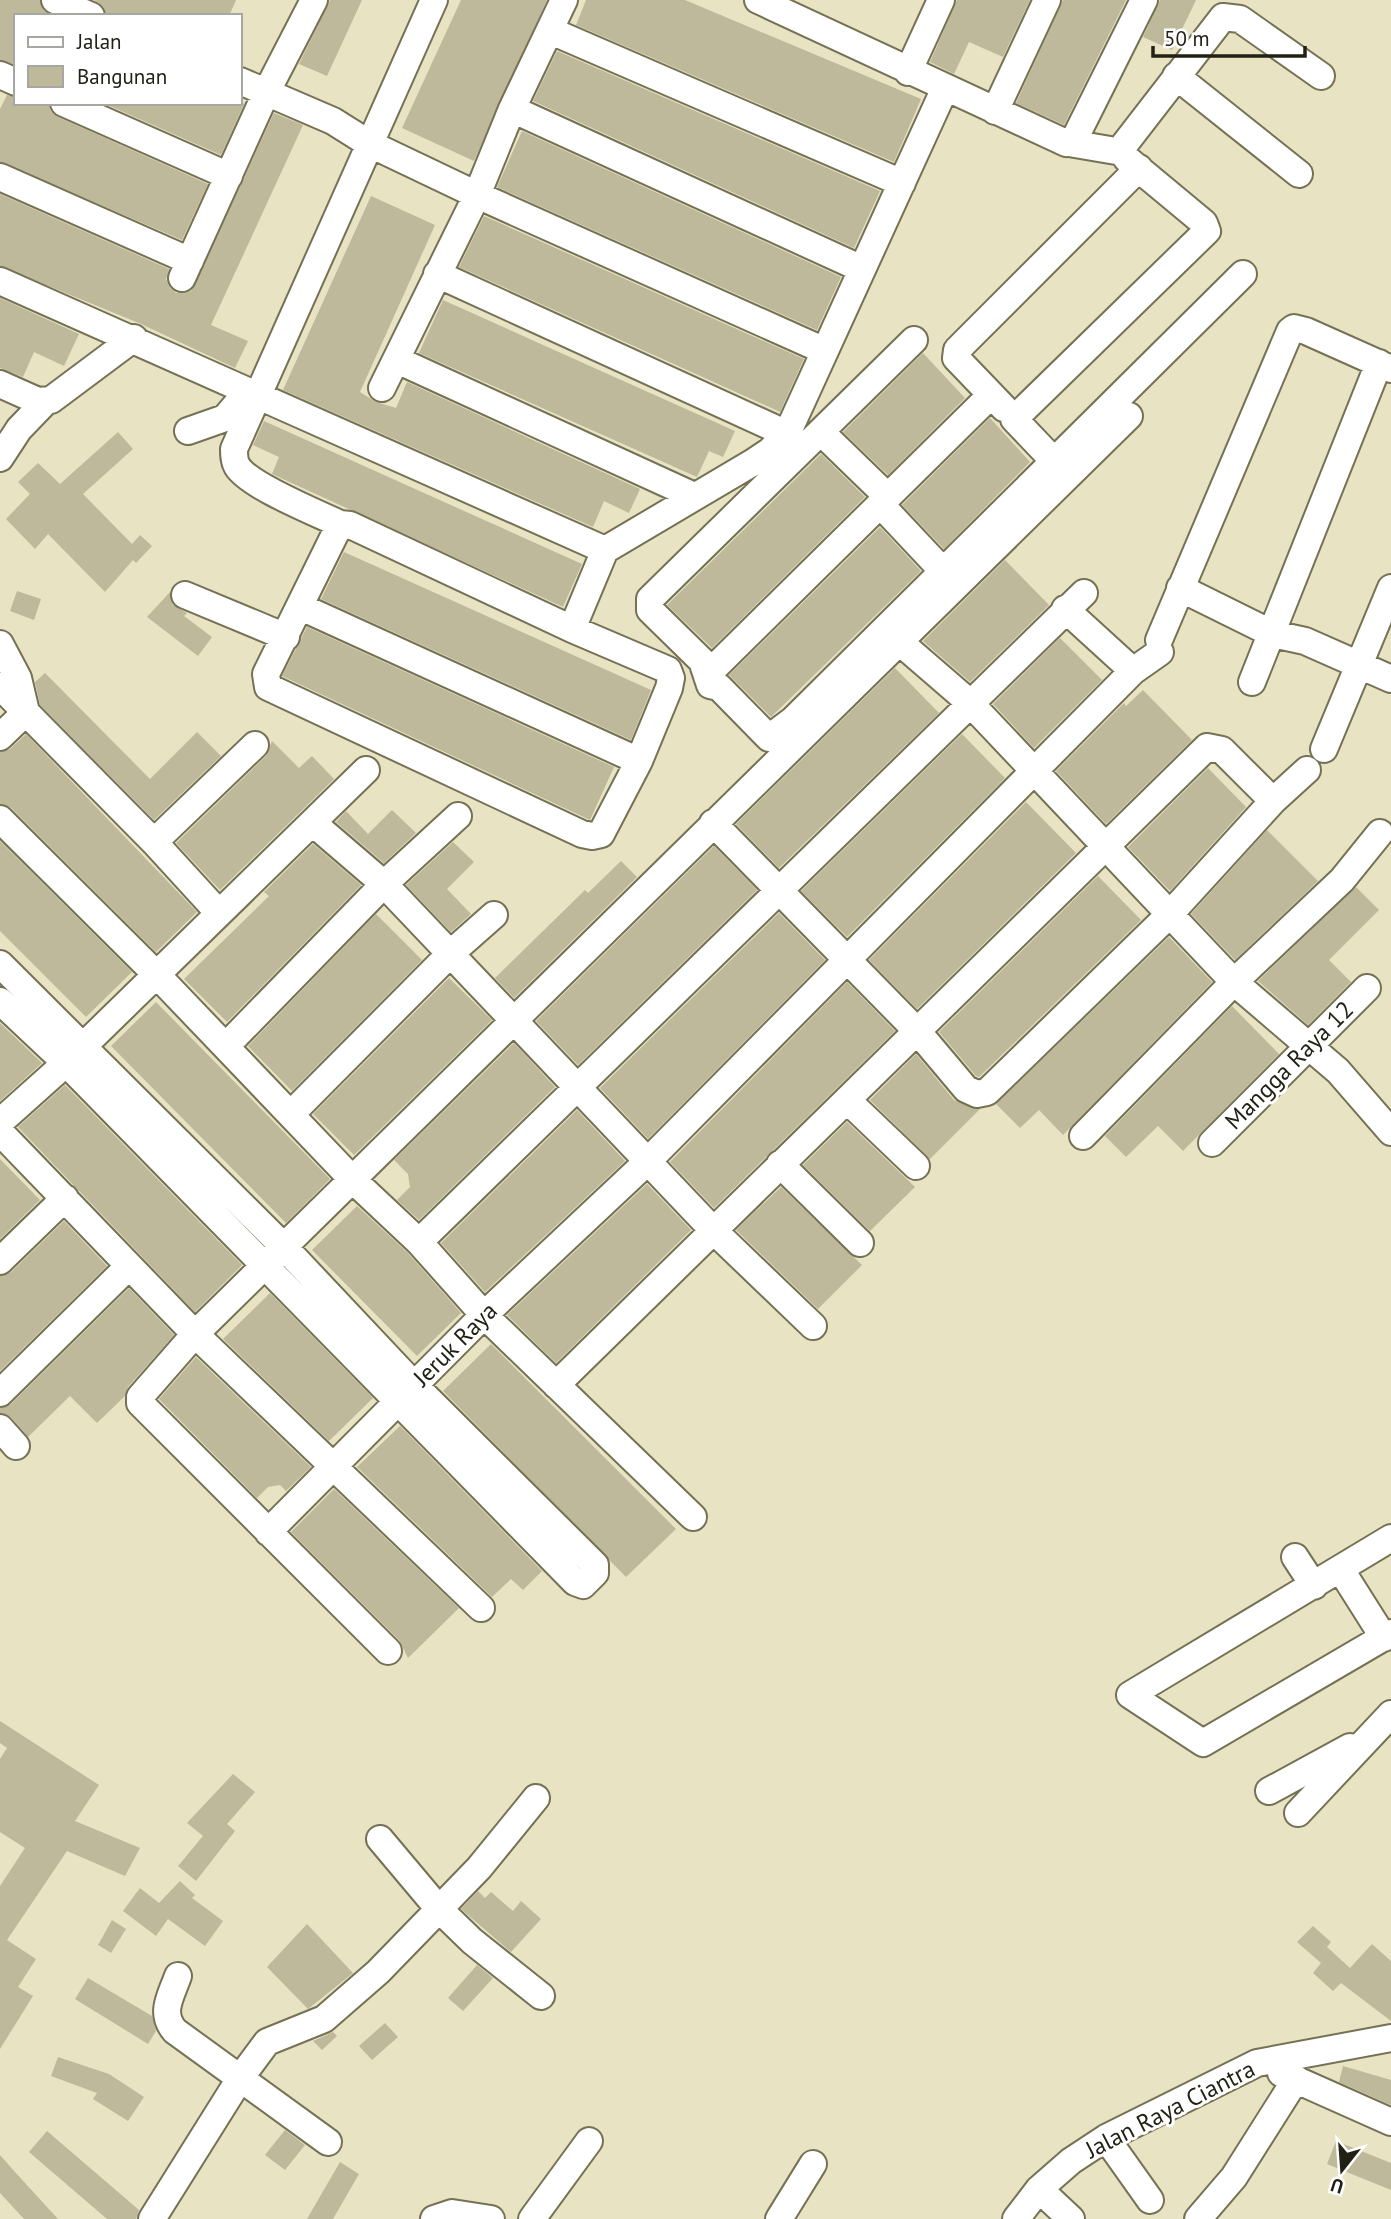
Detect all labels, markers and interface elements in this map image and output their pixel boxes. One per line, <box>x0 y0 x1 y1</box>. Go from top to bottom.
legend <box>14 14 242 105</box>
scale bar <box>1153 14 1305 58</box>
text: 50 m <box>1164 25 1210 52</box>
text: Jalan <box>76 28 122 55</box>
text: Bangunan <box>77 63 167 90</box>
street label: Mangga Raya 12 <box>1218 994 1360 1136</box>
street label: Jeruk Raya <box>406 1295 504 1393</box>
street label: Jalan Raya Ciantra <box>1079 2053 1260 2166</box>
north arrow <box>1307 2135 1377 2205</box>
text: U <box>1328 2173 1346 2199</box>

